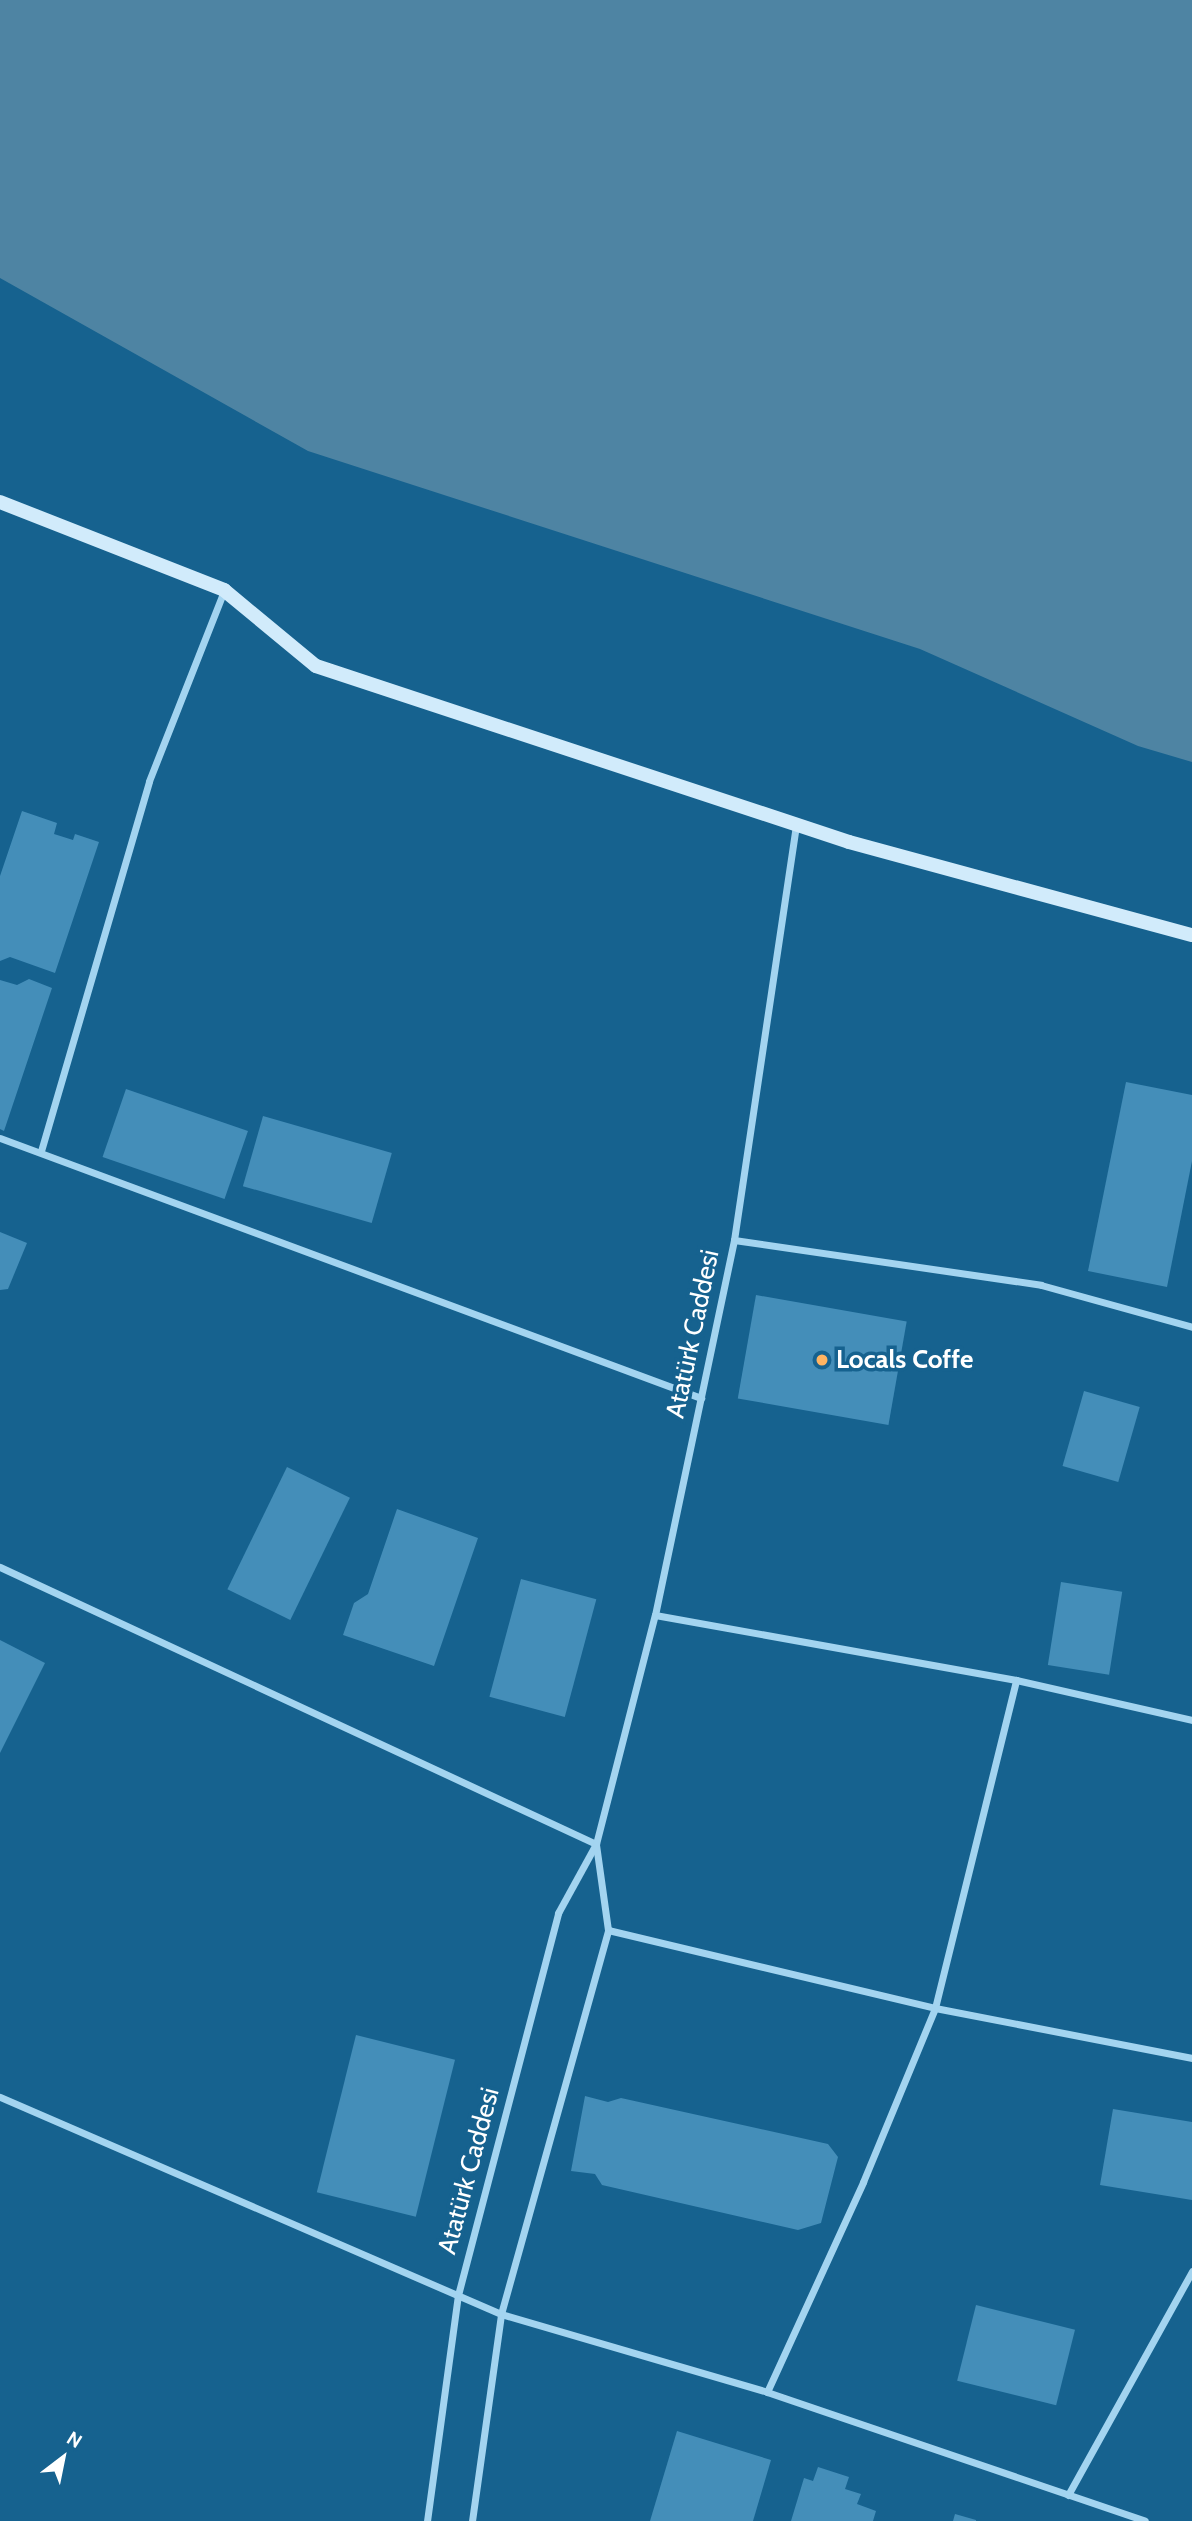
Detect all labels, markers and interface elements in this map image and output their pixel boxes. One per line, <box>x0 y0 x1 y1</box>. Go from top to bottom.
street label: Atatürk Caddesi <box>660 1247 726 1421</box>
place label: Locals Coffe <box>836 1344 973 1376</box>
marker: Locals Coffe <box>814 1352 830 1368</box>
street label: Atatürk Caddesi <box>432 2084 506 2258</box>
north arrow <box>28 2423 98 2493</box>
text: N <box>63 2426 86 2453</box>

